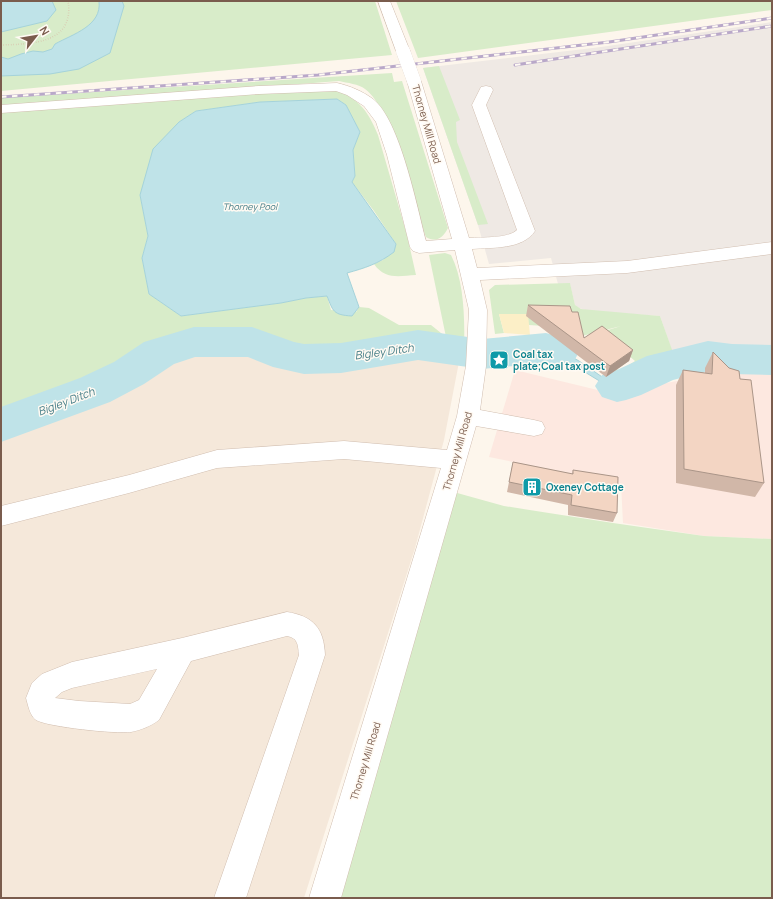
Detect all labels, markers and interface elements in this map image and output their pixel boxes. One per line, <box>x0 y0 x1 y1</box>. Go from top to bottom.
north arrow <box>16 16 56 56</box>
text: N <box>37 23 54 38</box>
street label: Thorney Mill Road <box>409 83 445 165</box>
water label: Thorney Pool <box>223 200 279 213</box>
water label: Bigley Ditch <box>354 339 415 363</box>
place label: Coal tax plate;Coal tax post <box>513 347 605 373</box>
place icon: Coal tax plate;Coal tax post <box>488 349 510 371</box>
water label: Bigley Ditch <box>36 383 97 419</box>
street label: Thorney Mill Road <box>439 410 475 492</box>
building icon: Oxeney Cottage <box>521 476 543 498</box>
place label: Oxeney Cottage <box>546 480 624 494</box>
street label: Thorney Mill Road <box>346 720 384 802</box>

